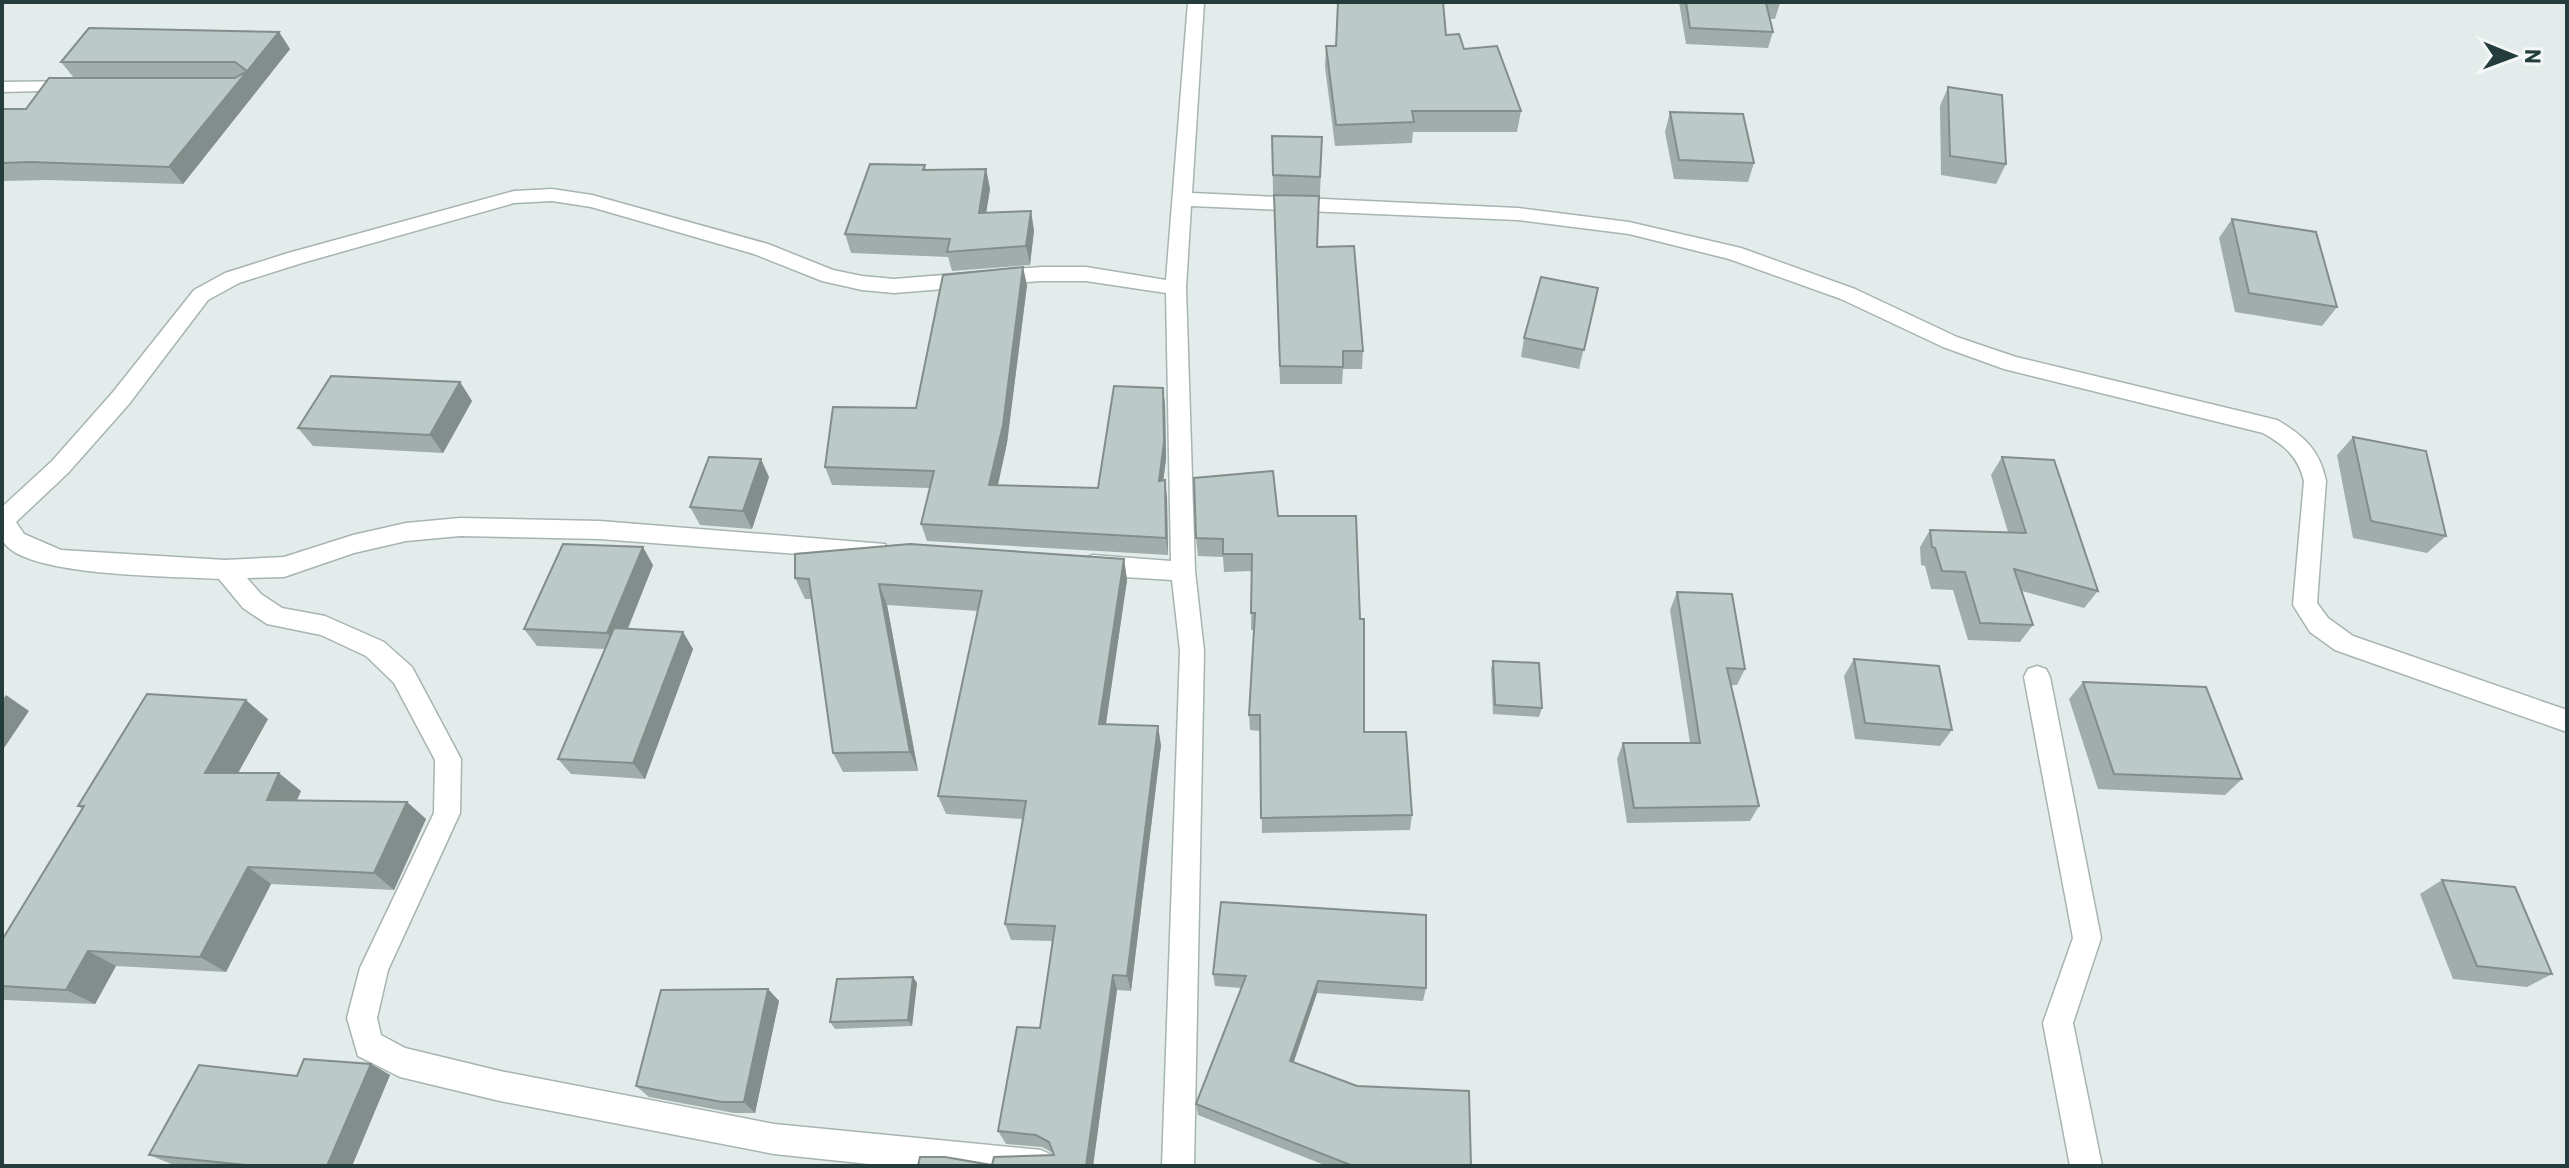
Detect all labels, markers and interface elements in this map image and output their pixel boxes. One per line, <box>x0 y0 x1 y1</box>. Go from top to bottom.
north arrow <box>2473 16 2553 96</box>
text: N <box>2521 49 2547 64</box>

